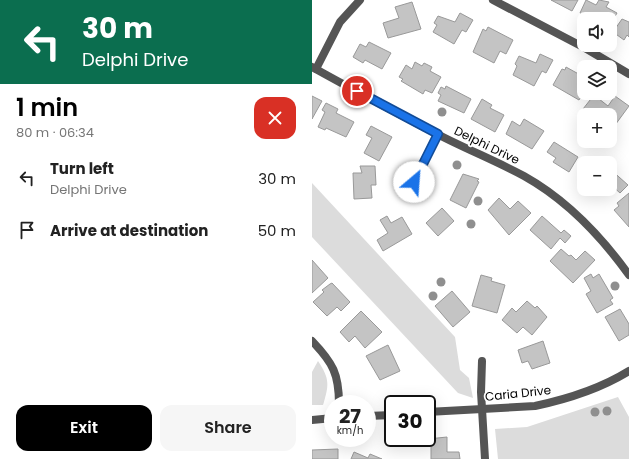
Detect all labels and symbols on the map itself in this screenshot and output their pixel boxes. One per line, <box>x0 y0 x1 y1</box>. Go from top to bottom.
pin <box>340 74 374 108</box>
street label: Delphi Drive <box>451 122 523 168</box>
position arrow <box>393 161 435 203</box>
street label: Caria Drive <box>484 381 552 405</box>
speed limit sign: 30 <box>384 395 436 447</box>

